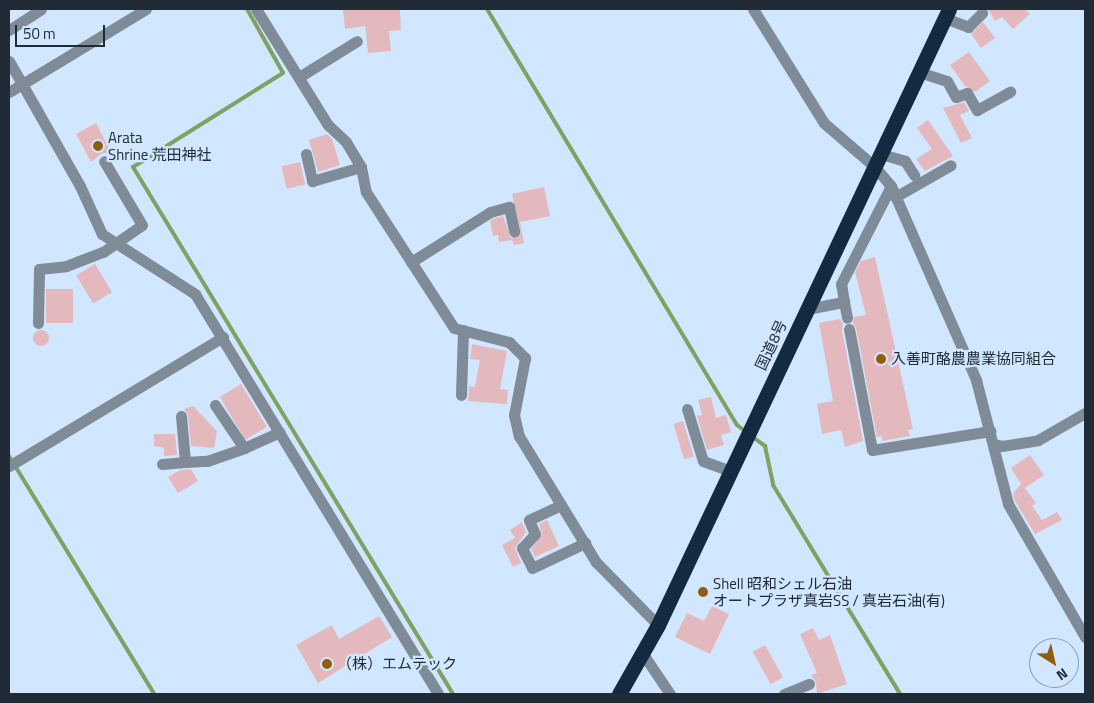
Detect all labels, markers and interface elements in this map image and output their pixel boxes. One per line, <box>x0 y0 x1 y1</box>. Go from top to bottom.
scale bar <box>18 15 108 47</box>
text: 50 m <box>23 22 56 45</box>
place label: Arata Shrine 荒田神社 <box>108 128 212 163</box>
marker: Arata Shrine 荒田神社 <box>92 140 104 152</box>
street label: 国道8号 <box>752 317 790 373</box>
place label: 入善町酪農農業協同組合 <box>891 350 1056 368</box>
marker: 入善町酪農農業協同組合 <box>875 353 887 365</box>
place label: Shell 昭和シェル石油 オートプラザ真岩SS / 真岩石油(有) <box>713 574 945 609</box>
marker: Shell 昭和シェル石油 オートプラザ真岩SS / 真岩石油(有) <box>697 586 709 598</box>
north arrow <box>1029 638 1079 688</box>
place label: （株）エムテック <box>337 655 457 673</box>
marker: （株）エムテック <box>321 658 333 670</box>
text: N <box>1052 663 1072 686</box>

